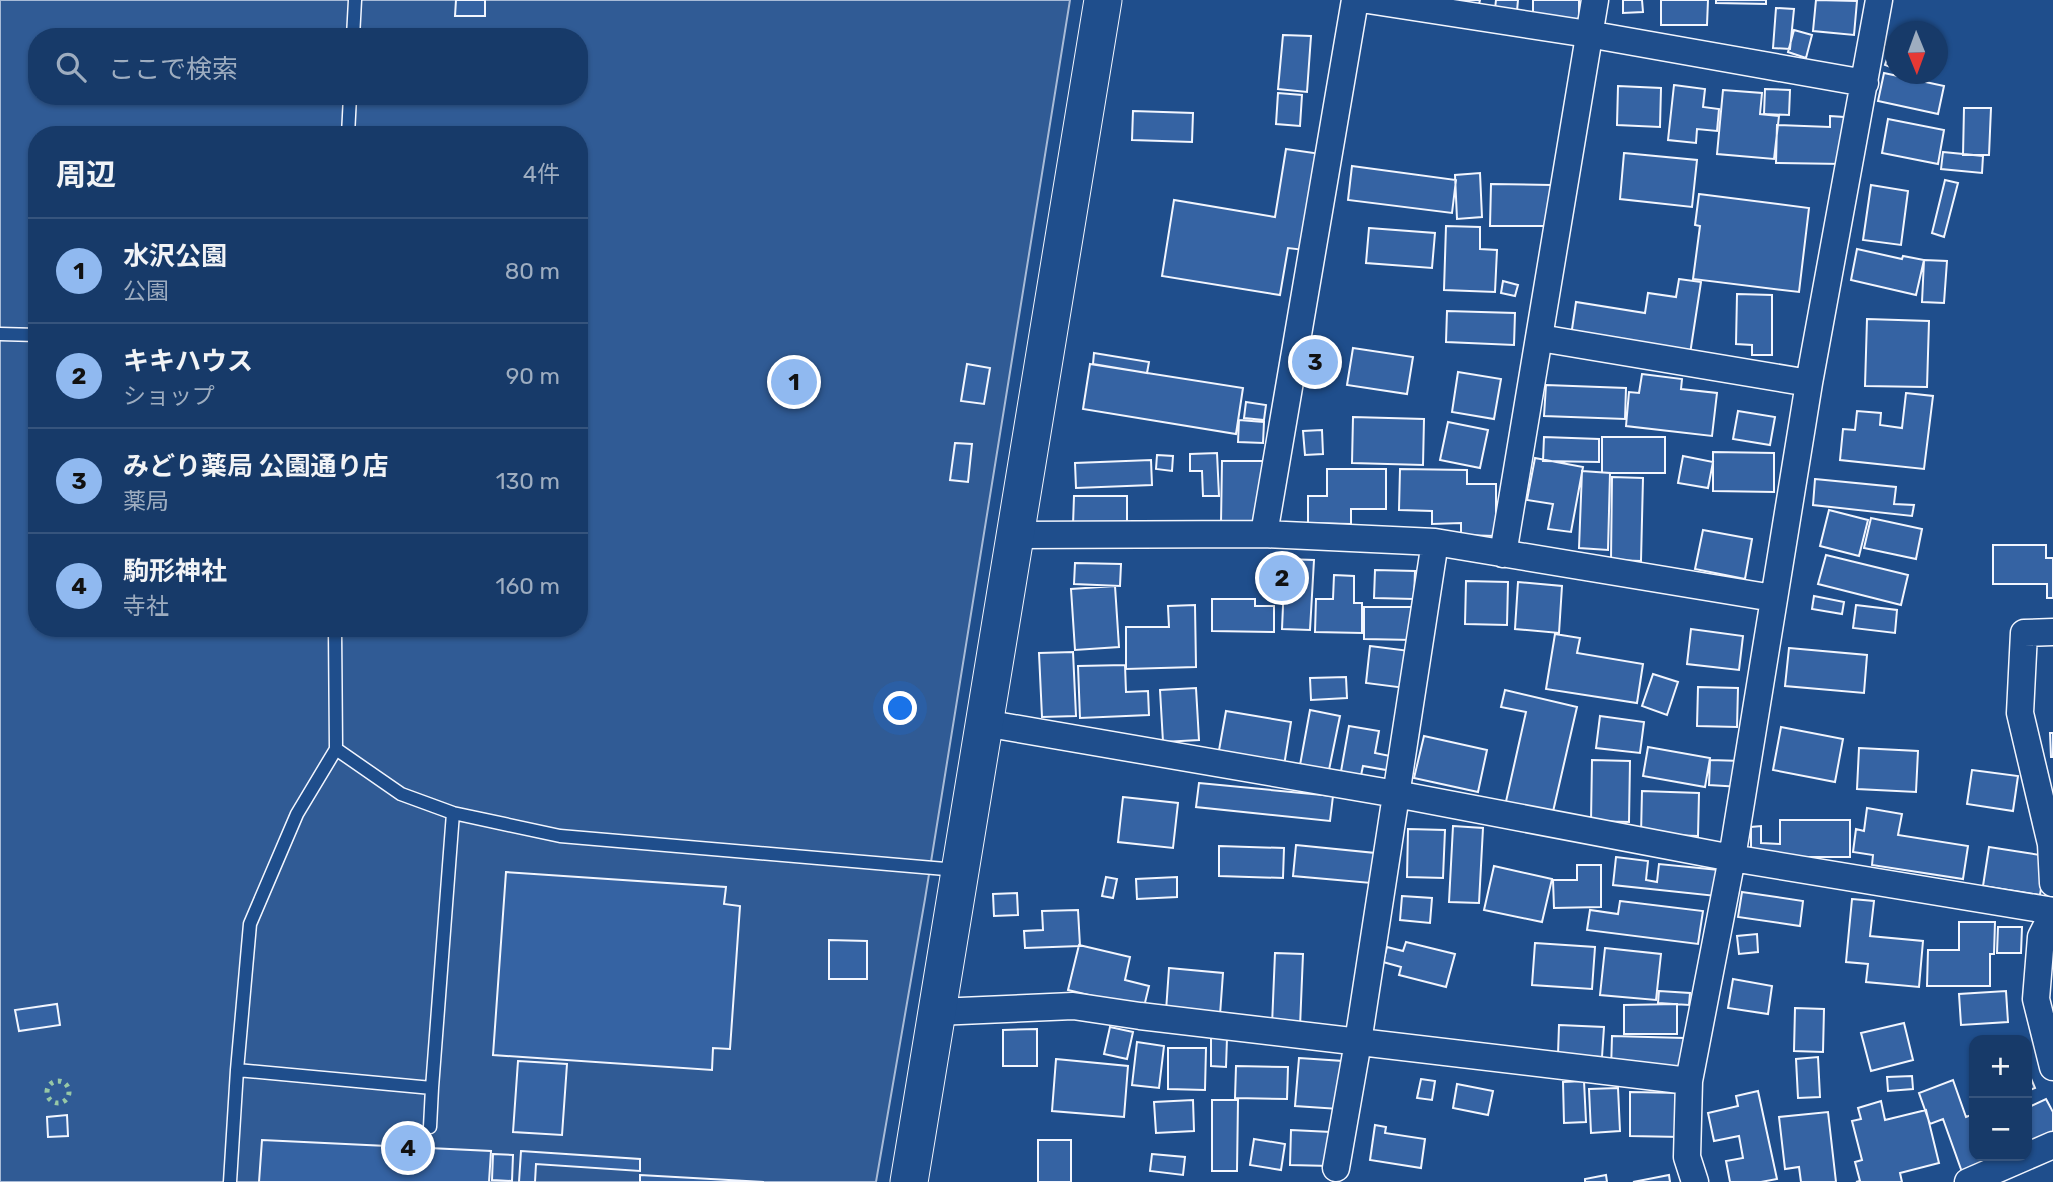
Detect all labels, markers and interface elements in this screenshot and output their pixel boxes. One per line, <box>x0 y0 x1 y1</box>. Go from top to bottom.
north arrow <box>1885 21 1948 84</box>
search box <box>28 28 588 105</box>
icon: search <box>52 48 90 86</box>
text: ここで検索 <box>108 54 238 85</box>
text: 周辺 <box>56 157 116 193</box>
text: 4件 <box>523 160 560 188</box>
text: 水沢公園 <box>123 241 227 272</box>
text: 1 <box>73 257 85 285</box>
text: 80 m <box>505 257 560 285</box>
text: 公園 <box>123 277 169 305</box>
pin: 3 <box>1292 336 1338 388</box>
text: キキハウス <box>123 346 253 377</box>
pin: 1 <box>771 356 817 408</box>
text: 2 <box>72 362 86 390</box>
text: 90 m <box>506 362 560 390</box>
text: ショップ <box>123 382 215 410</box>
text: みどり薬局 公園通り店 <box>123 451 389 482</box>
text: 3 <box>71 467 87 495</box>
text: 130 m <box>496 467 560 495</box>
text: 薬局 <box>123 487 169 515</box>
pin: 2 <box>1259 552 1305 604</box>
text: 駒形神社 <box>123 556 227 587</box>
text: 4 <box>71 572 87 600</box>
text: 160 m <box>496 572 560 600</box>
text: 寺社 <box>123 592 169 620</box>
your location <box>883 691 917 725</box>
map controls <box>1969 1035 2032 1161</box>
button: + <box>1969 1035 2032 1098</box>
button: − <box>1969 1098 2032 1161</box>
pin: 4 <box>385 1122 431 1174</box>

